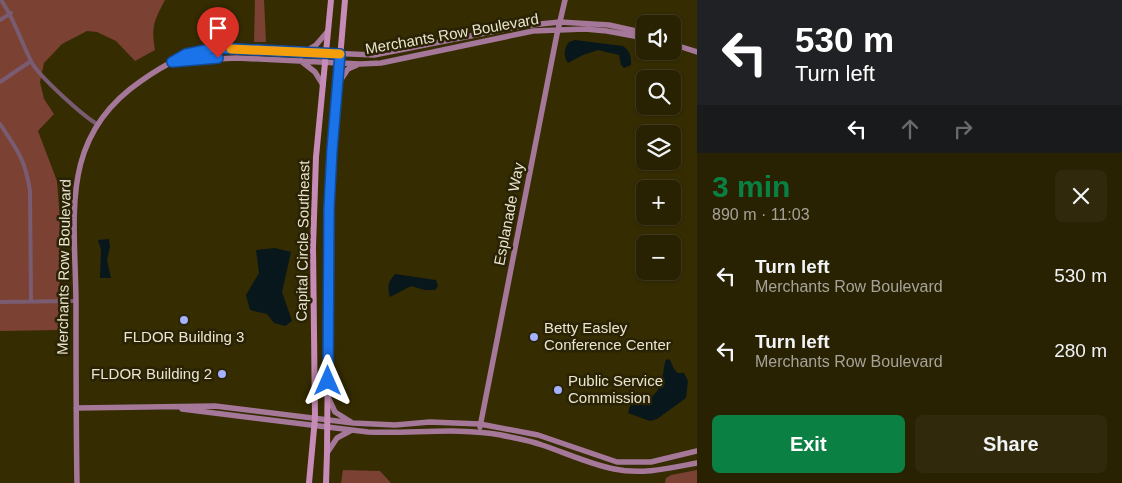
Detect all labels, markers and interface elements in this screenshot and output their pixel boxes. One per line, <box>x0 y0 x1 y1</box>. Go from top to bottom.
pin <box>197 7 239 58</box>
street label: Merchants Row Boulevard <box>364 10 540 57</box>
icon: arrive <box>204 14 232 42</box>
map controls <box>636 15 681 280</box>
button: sound <box>636 15 681 60</box>
icon: left <box>712 20 777 85</box>
text: 530 m <box>795 20 894 59</box>
text: Turn left <box>795 61 875 86</box>
button: search <box>636 70 681 115</box>
icon: left <box>843 115 871 143</box>
icon: ahead <box>896 115 924 143</box>
icon: right <box>949 115 977 143</box>
button: layers <box>636 125 681 170</box>
street label: Capital Circle Southeast <box>293 160 312 322</box>
street label: Esplanade Way <box>490 161 527 267</box>
text: 3 min <box>712 170 790 203</box>
button: close <box>1055 170 1107 222</box>
street label: Merchants Row Boulevard <box>53 179 74 355</box>
button: + <box>636 180 681 225</box>
text: 890 m · 11:03 <box>712 206 810 223</box>
button: − <box>636 235 681 280</box>
text: Turn left <box>755 256 830 277</box>
icon: left <box>712 262 740 290</box>
text: 530 m <box>1054 265 1107 286</box>
text: Merchants Row Boulevard <box>755 278 943 295</box>
marker: FLDOR Building 3 <box>178 314 190 326</box>
place label: Betty Easley Conference Center <box>544 319 671 353</box>
place label: FLDOR Building 3 <box>124 328 244 345</box>
marker: Betty Easley Conference Center <box>528 331 540 343</box>
text: Turn left <box>755 331 830 352</box>
icon: left <box>712 337 740 365</box>
text: 280 m <box>1054 340 1107 361</box>
text: Merchants Row Boulevard <box>755 353 943 370</box>
position arrow <box>301 354 353 406</box>
place label: FLDOR Building 2 <box>91 365 212 382</box>
marker: FLDOR Building 2 <box>216 368 228 380</box>
place label: Public Service Commission <box>568 372 663 406</box>
marker: Public Service Commission <box>552 384 564 396</box>
button: Exit <box>712 415 905 473</box>
button: Share <box>915 415 1107 473</box>

